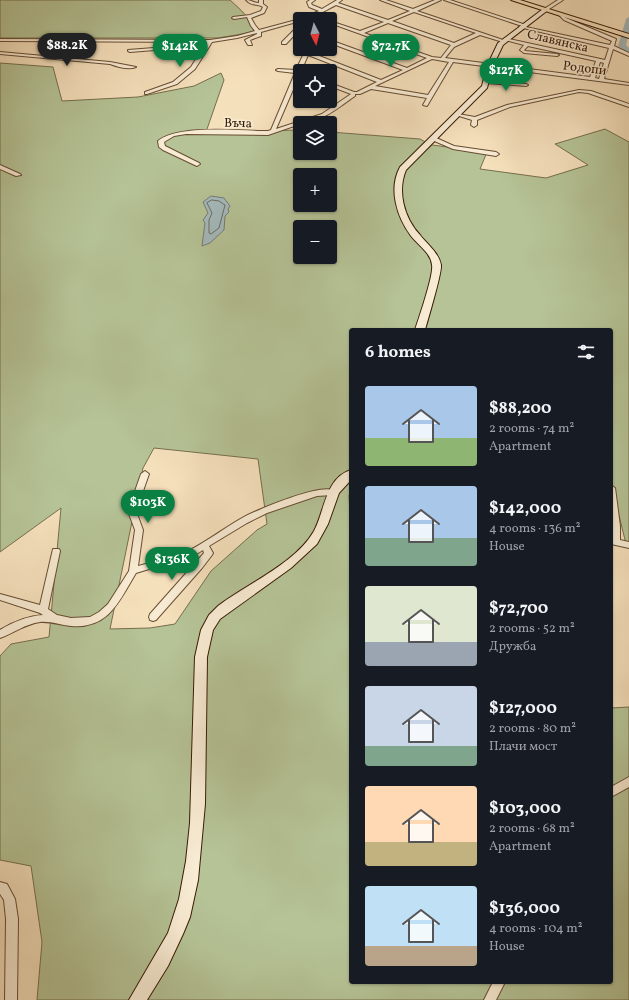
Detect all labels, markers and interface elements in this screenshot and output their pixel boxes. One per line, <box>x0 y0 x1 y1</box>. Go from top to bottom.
north arrow <box>293 12 337 56</box>
map controls <box>293 12 337 264</box>
street label: Славянска <box>525 26 590 58</box>
pin: $88.2K <box>34 33 100 67</box>
pin: $142K <box>152 34 208 68</box>
pin: $72.7K <box>358 34 424 68</box>
text: $88.2K <box>46 37 88 55</box>
text: $142K <box>162 38 198 56</box>
text: $72.7K <box>371 38 411 56</box>
street label: Родопи <box>562 57 608 81</box>
pin: $127K <box>478 58 534 92</box>
text: $127K <box>489 62 523 80</box>
button: locate <box>293 64 337 108</box>
street label: Въча <box>224 115 252 133</box>
button: layers <box>293 116 337 160</box>
button: + <box>293 168 337 212</box>
button: − <box>293 220 337 264</box>
text: 6 homes <box>365 341 431 364</box>
icon: filters <box>575 341 597 363</box>
text: $88,200 <box>489 397 552 420</box>
icon: home <box>397 402 445 450</box>
text: 2 rooms · 74 m² <box>489 420 574 438</box>
text: Apartment <box>489 438 552 456</box>
pin: $103K <box>120 490 176 524</box>
text: $103K <box>130 494 166 512</box>
text: $142,000 <box>489 497 561 520</box>
icon: home <box>397 502 445 550</box>
text: 4 rooms · 136 m² <box>489 520 581 538</box>
text: House <box>489 538 525 556</box>
pin: $136K <box>144 547 200 581</box>
text: $136K <box>154 551 190 569</box>
text: $72,700 <box>489 597 548 620</box>
icon: home <box>397 602 445 650</box>
text: 2 rooms · 52 m² <box>489 620 575 638</box>
text: Дружба <box>489 638 536 656</box>
text: $127,000 <box>489 697 557 720</box>
icon: home <box>397 702 445 750</box>
text: 2 rooms · 80 m² <box>489 720 576 738</box>
text: Плачи мост <box>489 738 557 756</box>
text: $103,000 <box>489 797 561 820</box>
icon: home <box>397 802 445 850</box>
text: 2 rooms · 68 m² <box>489 820 575 838</box>
text: Apartment <box>489 838 552 856</box>
text: $136,000 <box>489 897 560 920</box>
icon: home <box>397 902 445 950</box>
text: 4 rooms · 104 m² <box>489 920 583 938</box>
text: House <box>489 938 525 956</box>

